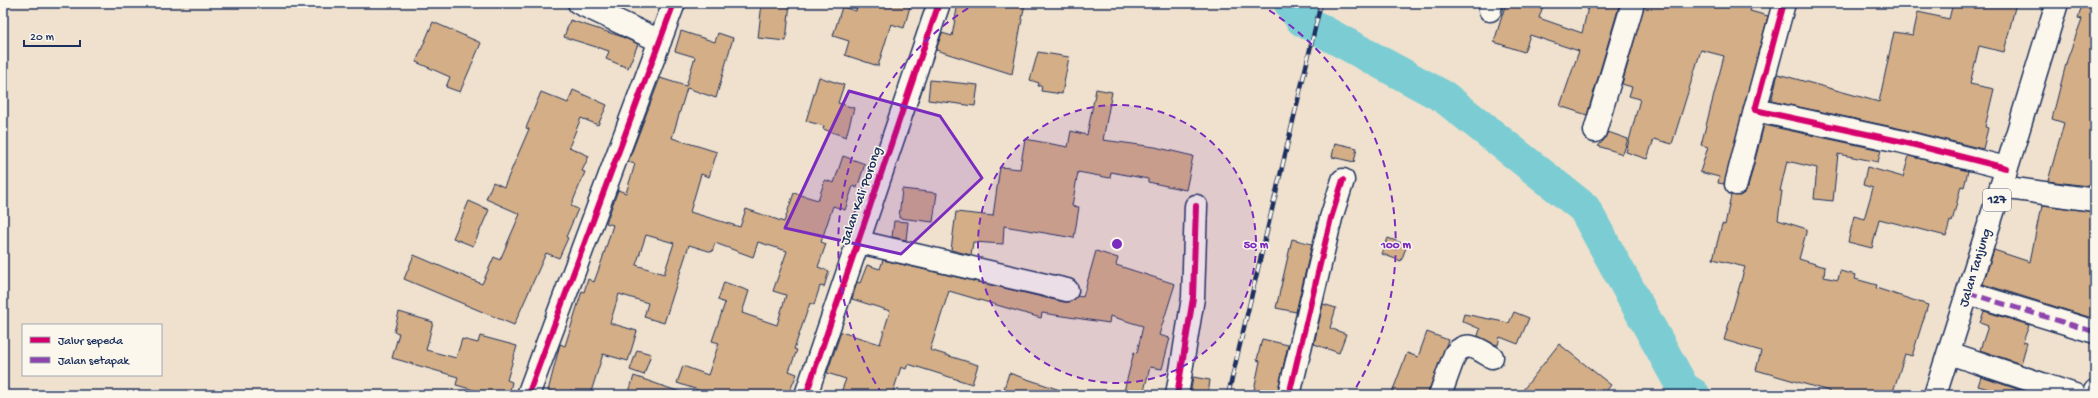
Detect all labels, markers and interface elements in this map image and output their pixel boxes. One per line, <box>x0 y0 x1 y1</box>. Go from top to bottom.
scale bar <box>24 22 80 48</box>
text: 20 m <box>30 31 55 45</box>
street label: Jalan Kali Porong <box>837 145 887 247</box>
road number: 127 <box>1983 189 2011 211</box>
street label: Jalan Tanjung <box>1956 227 1996 309</box>
centre of rings <box>1110 237 1124 251</box>
text: 50 m <box>1244 239 1269 253</box>
text: 100 m <box>1380 239 1411 253</box>
legend <box>22 324 162 376</box>
text: Jalur sepeda <box>58 335 123 349</box>
text: Jalan setapak <box>58 355 131 369</box>

